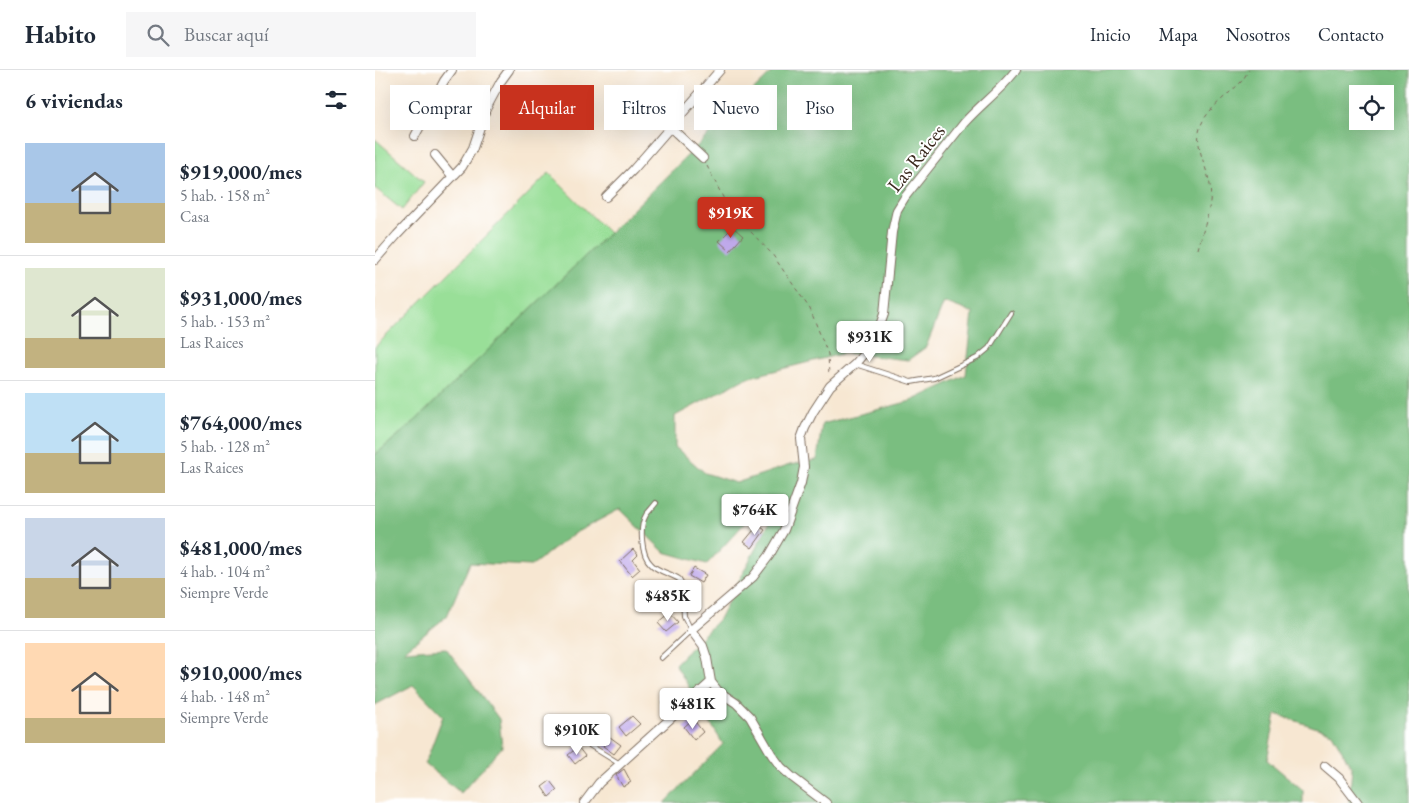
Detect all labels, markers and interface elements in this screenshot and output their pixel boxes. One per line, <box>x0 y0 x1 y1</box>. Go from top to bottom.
search box <box>126 12 476 57</box>
text: Habito <box>25 19 96 50</box>
icon: search <box>144 21 172 49</box>
text: Buscar aquí <box>184 22 269 47</box>
text: Inicio <box>1090 23 1131 46</box>
text: Mapa <box>1159 23 1198 46</box>
text: Nosotros <box>1226 23 1290 46</box>
text: Contacto <box>1318 23 1384 46</box>
chip: Comprar <box>390 85 490 130</box>
chip: Alquilar <box>500 85 594 130</box>
chip: Filtros <box>604 85 684 130</box>
chip: Nuevo <box>694 85 777 130</box>
chip: Piso <box>787 85 852 130</box>
map controls <box>1349 85 1394 130</box>
button: locate <box>1349 85 1394 130</box>
icon: filters <box>322 86 350 114</box>
text: 6 viviendas <box>25 87 123 114</box>
street label: Las Raices <box>881 119 951 197</box>
text: $919,000/mes <box>180 158 302 185</box>
icon: home <box>65 163 125 223</box>
text: 5 hab. · 158 m² <box>180 185 270 206</box>
pin: $919K <box>696 196 766 239</box>
text: $919K <box>709 202 753 223</box>
text: Casa <box>180 206 209 227</box>
text: $931,000/mes <box>180 284 302 311</box>
icon: home <box>65 288 125 348</box>
text: 5 hab. · 153 m² <box>180 311 270 332</box>
pin: $931K <box>835 320 905 363</box>
text: $931K <box>848 326 892 347</box>
text: Las Raices <box>180 332 243 353</box>
text: $764,000/mes <box>180 409 302 436</box>
icon: home <box>65 413 125 473</box>
text: 5 hab. · 128 m² <box>180 436 270 457</box>
text: Las Raices <box>180 457 243 478</box>
pin: $764K <box>720 494 790 536</box>
text: $764K <box>733 499 777 520</box>
text: $481,000/mes <box>180 534 302 561</box>
icon: home <box>65 538 125 598</box>
text: 4 hab. · 104 m² <box>180 561 270 582</box>
pin: $485K <box>633 580 703 622</box>
text: Siempre Verde <box>180 582 268 603</box>
text: $485K <box>646 585 690 606</box>
text: $910,000/mes <box>180 659 302 686</box>
icon: home <box>65 663 125 723</box>
text: 4 hab. · 148 m² <box>180 686 270 707</box>
pin: $481K <box>658 688 728 730</box>
text: $481K <box>671 693 715 714</box>
text: Siempre Verde <box>180 707 268 728</box>
pin: $910K <box>542 714 612 756</box>
text: $910K <box>555 719 599 740</box>

